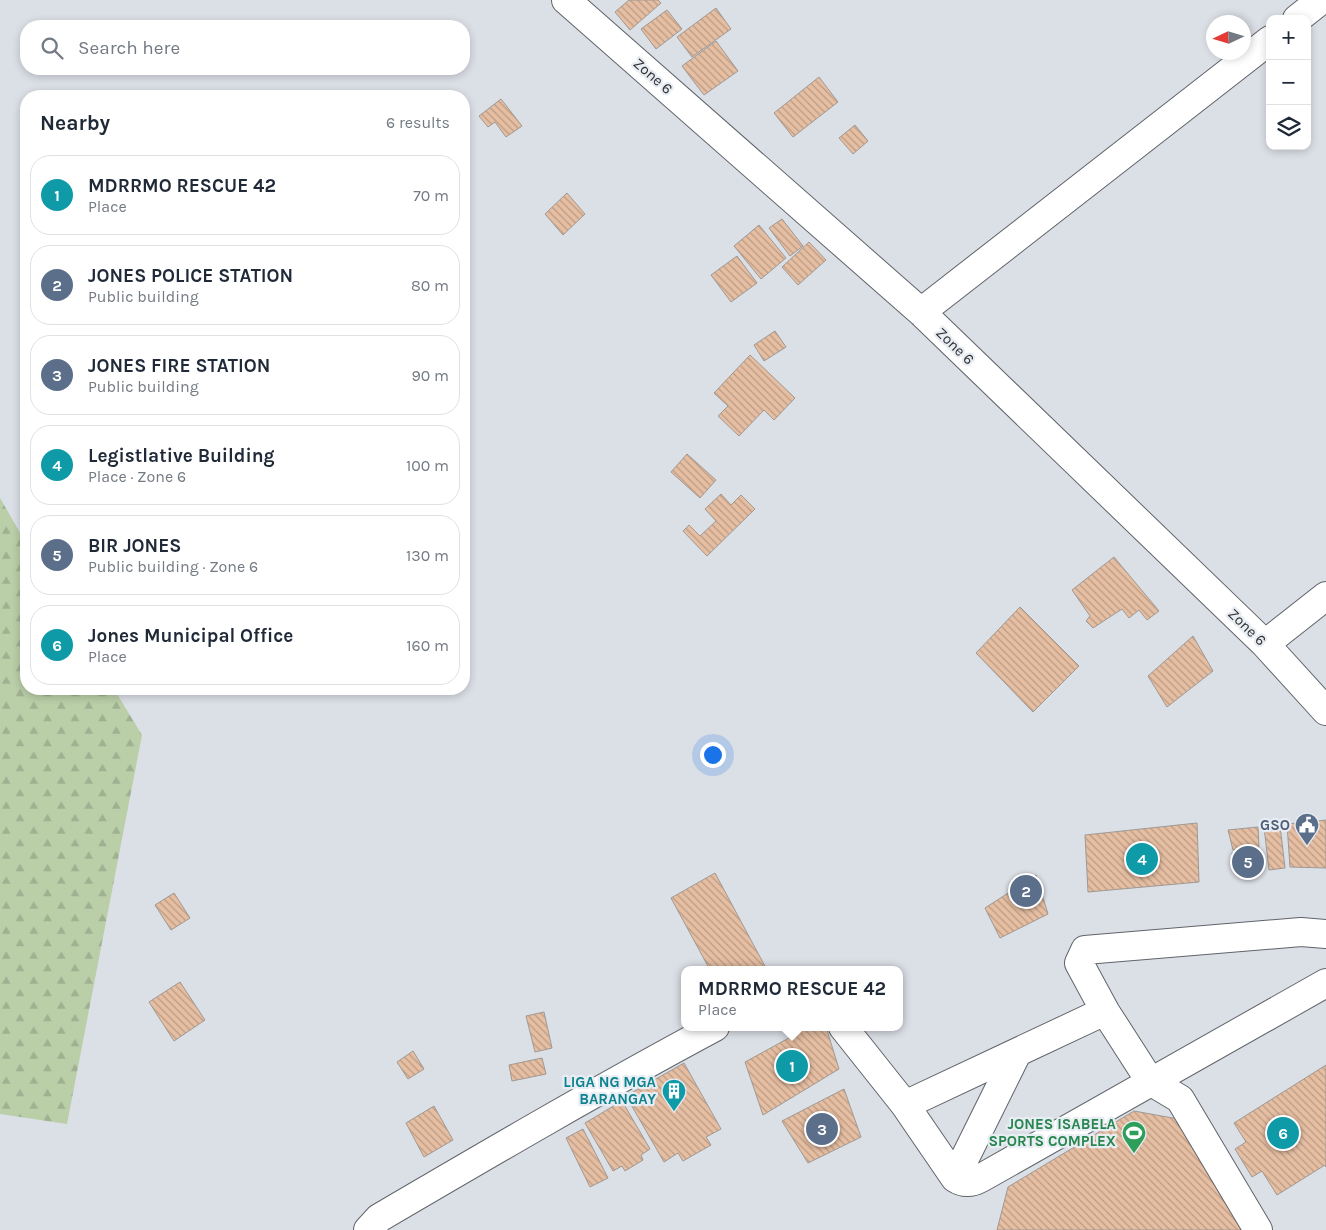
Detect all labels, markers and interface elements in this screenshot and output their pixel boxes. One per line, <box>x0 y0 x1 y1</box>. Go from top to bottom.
north arrow <box>1206 15 1251 60</box>
map controls <box>1266 15 1311 150</box>
button: + <box>1266 15 1311 60</box>
search box <box>20 20 470 75</box>
icon: search <box>38 34 66 62</box>
text: Search here <box>78 37 180 59</box>
street label: Zone 6 <box>630 54 676 98</box>
button: − <box>1266 60 1311 105</box>
button: layers <box>1266 105 1311 150</box>
text: Nearby <box>40 111 110 135</box>
text: 6 results <box>386 113 450 132</box>
text: MDRRMO RESCUE 42 <box>88 175 276 197</box>
text: 1 <box>54 186 60 205</box>
text: 70 m <box>413 186 449 205</box>
text: Place <box>88 197 127 216</box>
text: JONES POLICE STATION <box>88 265 293 287</box>
text: 2 <box>52 276 62 295</box>
text: 80 m <box>411 276 449 295</box>
text: Public building <box>88 287 199 306</box>
street label: Zone 6 <box>932 324 978 368</box>
text: JONES FIRE STATION <box>88 355 270 377</box>
text: 3 <box>52 366 62 385</box>
text: 90 m <box>411 366 449 385</box>
text: Public building <box>88 377 199 396</box>
text: Legistlative Building <box>88 445 275 467</box>
text: 4 <box>52 456 62 475</box>
text: 100 m <box>406 456 449 475</box>
text: Place · Zone 6 <box>88 467 186 486</box>
text: BIR JONES <box>88 535 181 557</box>
text: 5 <box>52 546 62 565</box>
text: 130 m <box>406 546 449 565</box>
text: Public building · Zone 6 <box>88 557 258 576</box>
street label: Zone 6 <box>1224 605 1270 649</box>
text: Jones Municipal Office <box>88 625 293 647</box>
text: 6 <box>52 636 62 655</box>
text: 160 m <box>406 636 449 655</box>
text: Place <box>88 647 127 666</box>
your location <box>700 742 726 768</box>
public building icon: GSO <box>1294 812 1320 846</box>
place label: GSO <box>1260 816 1290 834</box>
pin: 4 <box>1126 840 1158 878</box>
pin: 5 <box>1232 843 1264 881</box>
pin: 2 <box>1010 872 1042 910</box>
popup <box>681 966 903 1031</box>
text: MDRRMO RESCUE 42 <box>698 978 886 1000</box>
text: Place <box>698 1000 737 1019</box>
pin: 1 <box>776 1047 808 1085</box>
place label: LIGA NG MGA BARANGAY <box>563 1073 657 1108</box>
building icon: LIGA NG MGA BARANGAY <box>661 1078 687 1112</box>
pin: 3 <box>806 1110 838 1148</box>
pin: 6 <box>1267 1114 1299 1152</box>
place label: JONES ISABELA SPORTS COMPLEX <box>988 1115 1117 1150</box>
sports icon: JONES ISABELA SPORTS COMPLEX <box>1121 1120 1147 1154</box>

